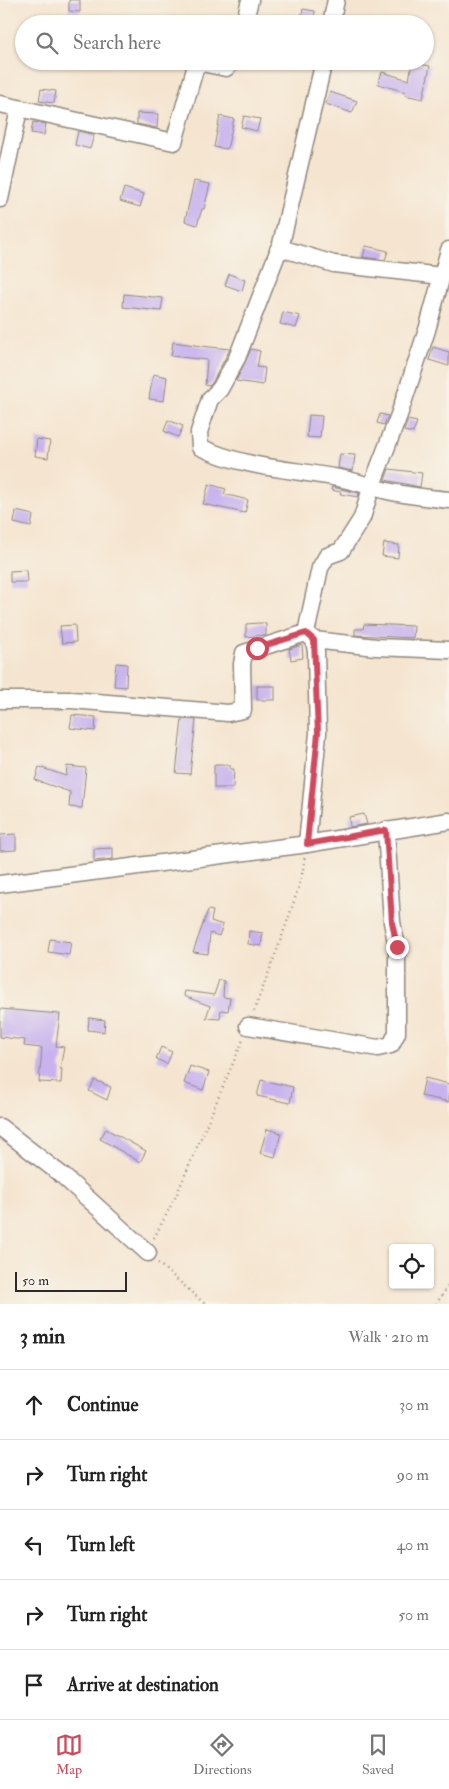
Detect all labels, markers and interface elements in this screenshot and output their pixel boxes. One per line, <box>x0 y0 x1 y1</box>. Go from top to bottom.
search box <box>15 15 434 70</box>
icon: search <box>33 29 61 57</box>
text: Search here <box>73 31 161 55</box>
route start <box>246 637 269 660</box>
route end <box>386 936 409 959</box>
map controls <box>389 1244 434 1289</box>
button: locate <box>389 1244 434 1289</box>
scale bar <box>15 1269 128 1292</box>
text: 50 m <box>22 1272 49 1289</box>
text: 3 min <box>20 1323 65 1350</box>
text: Walk · 210 m <box>348 1327 429 1347</box>
icon: ahead <box>20 1391 48 1419</box>
text: Continue <box>67 1393 138 1417</box>
text: 30 m <box>399 1395 429 1415</box>
icon: right <box>20 1461 48 1489</box>
text: Turn right <box>67 1463 147 1487</box>
text: 90 m <box>397 1465 429 1485</box>
icon: left <box>20 1531 48 1559</box>
text: Turn left <box>67 1533 135 1557</box>
text: 40 m <box>396 1535 429 1555</box>
icon: right <box>20 1601 48 1629</box>
text: Turn right <box>67 1603 147 1627</box>
text: 50 m <box>398 1605 429 1625</box>
icon: arrive <box>20 1671 48 1699</box>
text: Arrive at destination <box>67 1673 219 1697</box>
tab: Map <box>55 1731 83 1778</box>
tab: Directions <box>193 1731 252 1778</box>
tab: Saved <box>362 1731 394 1778</box>

